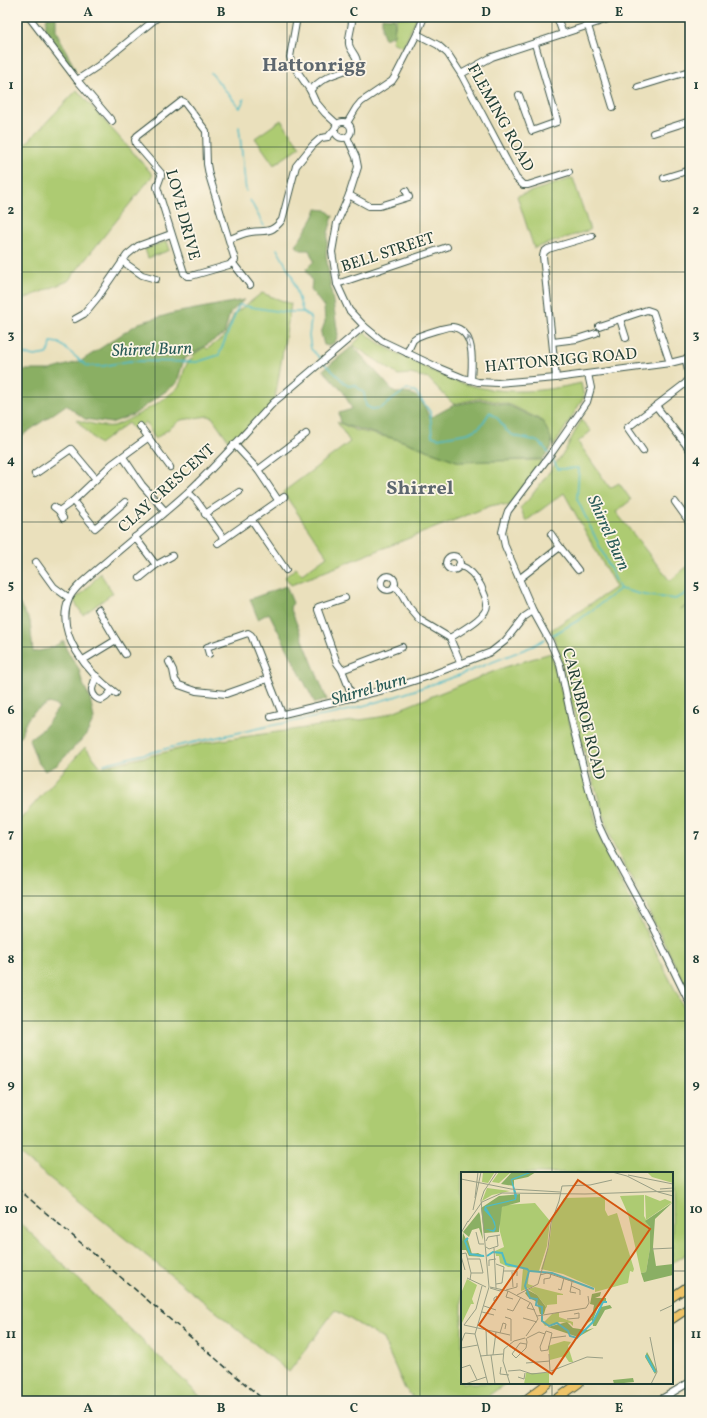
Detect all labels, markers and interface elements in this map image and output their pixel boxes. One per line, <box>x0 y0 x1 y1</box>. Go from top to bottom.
text: A <box>83 4 93 22</box>
text: B <box>217 4 226 22</box>
text: C <box>350 4 358 22</box>
text: D <box>481 4 491 22</box>
text: E <box>615 4 623 22</box>
district label: Hattonrigg <box>262 52 366 80</box>
street label: FLEMING ROAD <box>461 60 539 176</box>
text: 1 <box>8 77 14 95</box>
text: 1 <box>693 77 699 95</box>
street label: LOVE DRIVE <box>159 167 205 263</box>
text: 2 <box>8 202 15 220</box>
text: 2 <box>693 202 700 220</box>
street label: BELL STREET <box>338 228 438 278</box>
text: 3 <box>8 327 15 345</box>
text: 3 <box>693 327 700 345</box>
one-way arrow <box>464 336 472 349</box>
water label: Shirrel Burn <box>111 337 193 363</box>
street label: HATTONRIGG ROAD <box>484 343 638 379</box>
street label: CLAY CRESCENT <box>114 440 220 538</box>
text: 4 <box>7 452 15 470</box>
text: 4 <box>692 452 700 470</box>
district label: Shirrel <box>386 475 454 503</box>
water label: Shirrel Burn <box>581 492 635 575</box>
text: 5 <box>8 577 14 595</box>
text: 5 <box>693 577 699 595</box>
street label: CARNBROE ROAD <box>556 646 610 782</box>
water label: Shirrel burn <box>329 668 410 712</box>
text: 6 <box>7 702 15 720</box>
text: 6 <box>692 702 700 720</box>
text: 7 <box>8 826 14 844</box>
text: 7 <box>693 826 699 844</box>
text: 8 <box>7 951 15 969</box>
text: 8 <box>692 951 700 969</box>
text: 9 <box>7 1076 15 1094</box>
text: 9 <box>692 1076 700 1094</box>
inset map <box>461 1172 673 1384</box>
text: 10 <box>4 1201 18 1219</box>
text: 10 <box>689 1201 703 1219</box>
text: 11 <box>6 1326 16 1344</box>
text: 11 <box>691 1326 701 1344</box>
text: A <box>83 1400 93 1418</box>
text: B <box>217 1400 226 1418</box>
text: C <box>350 1400 358 1418</box>
text: D <box>481 1400 491 1418</box>
text: E <box>615 1400 623 1418</box>

